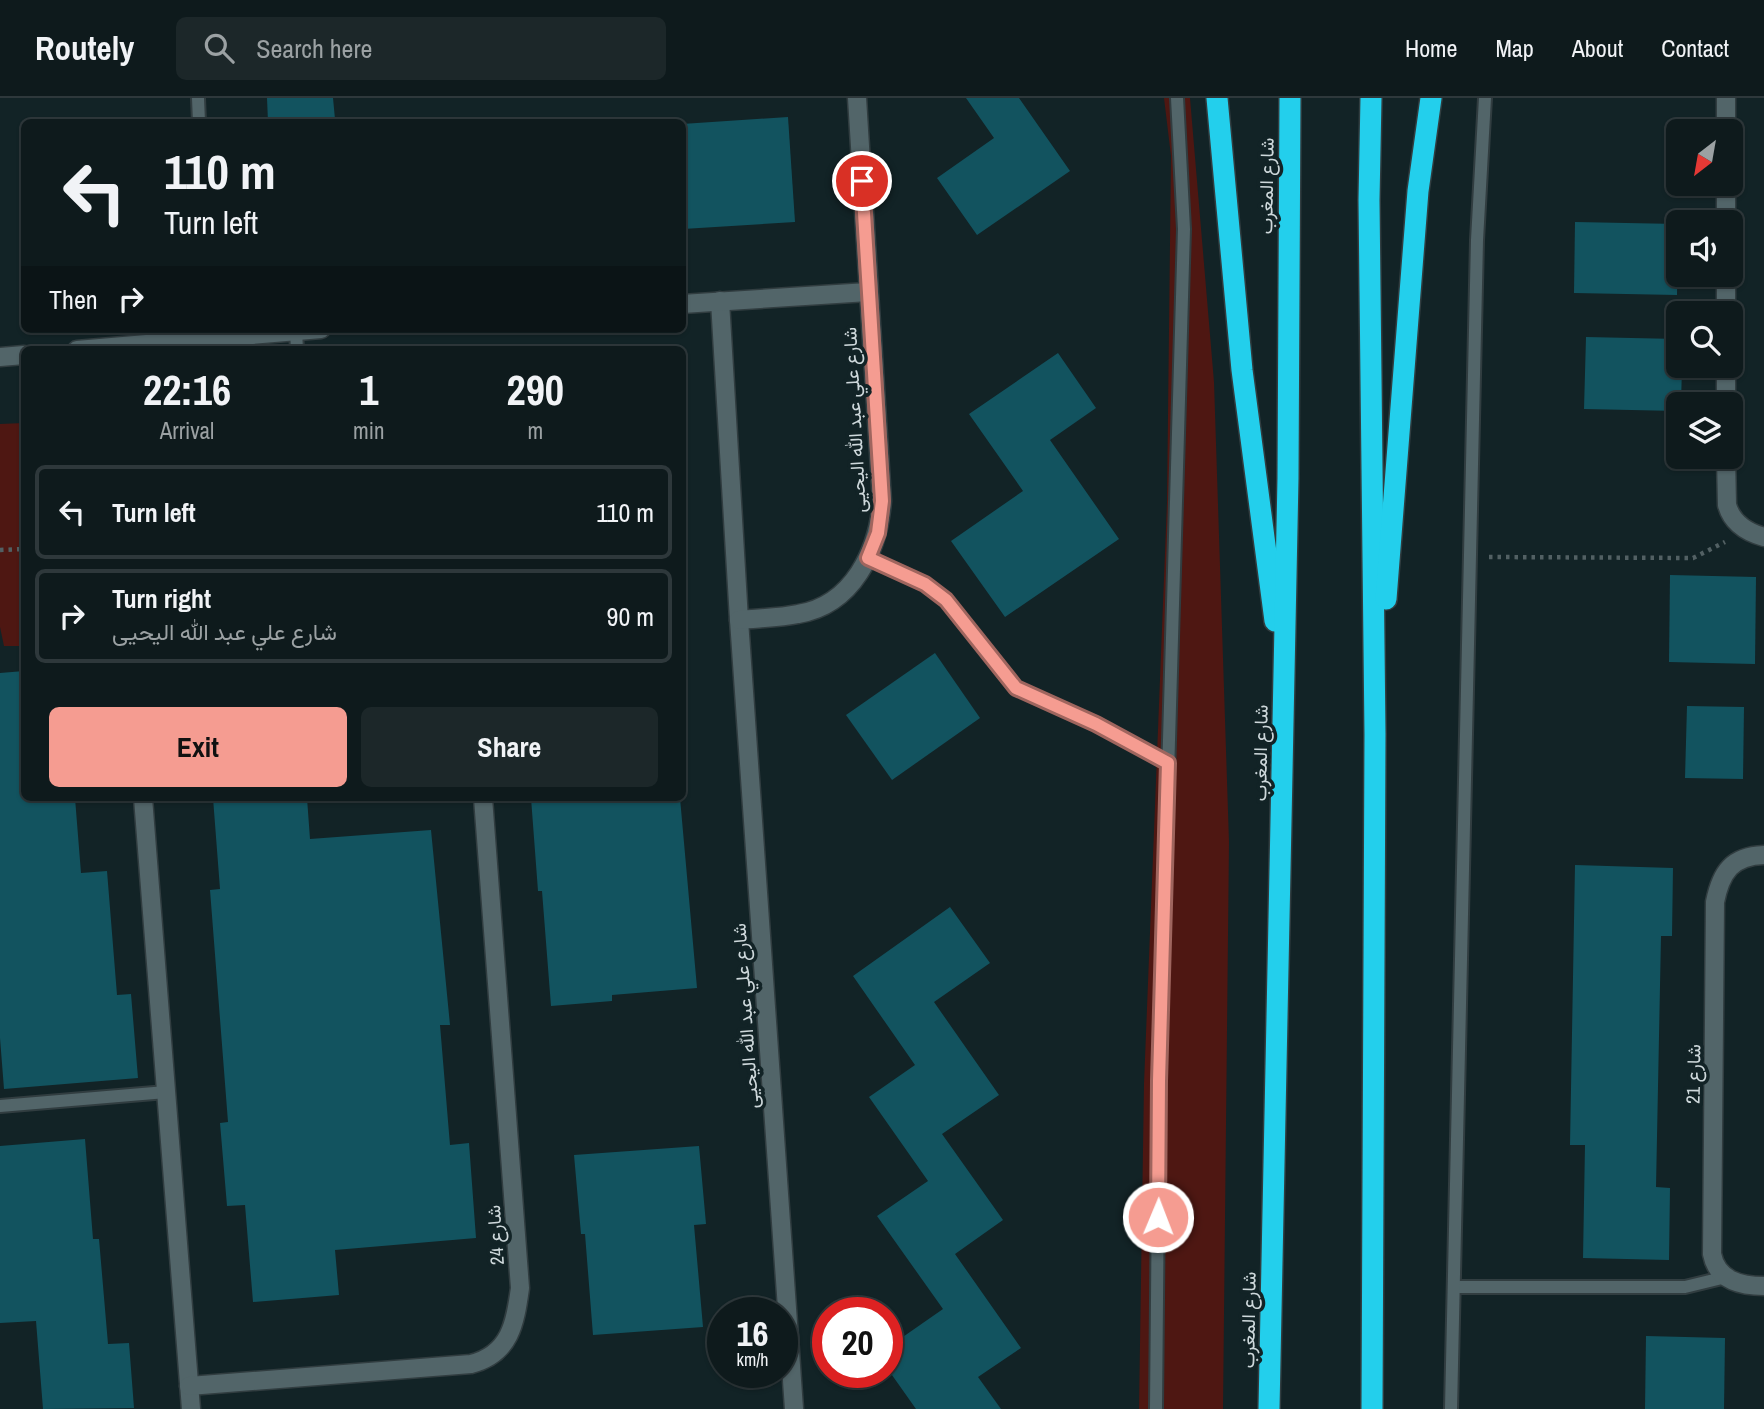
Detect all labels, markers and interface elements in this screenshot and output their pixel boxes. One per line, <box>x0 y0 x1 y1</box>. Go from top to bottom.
search box <box>176 17 666 80</box>
text: Routely <box>35 26 134 70</box>
icon: search <box>200 29 238 67</box>
text: Search here <box>256 31 372 66</box>
text: Home <box>1405 32 1457 64</box>
text: Map <box>1495 32 1534 64</box>
text: About <box>1572 32 1623 64</box>
text: Contact <box>1661 32 1729 64</box>
north arrow <box>1666 119 1743 196</box>
map controls <box>1666 119 1743 469</box>
street label: شارع المغرب <box>1252 137 1280 235</box>
text: 110 m <box>164 138 276 204</box>
icon: left <box>49 147 140 238</box>
pin <box>832 151 892 211</box>
icon: arrive <box>843 162 881 200</box>
text: Turn left <box>164 201 258 244</box>
button: sound <box>1666 210 1743 287</box>
icon: right <box>112 280 150 318</box>
text: Then <box>49 282 98 317</box>
button: search <box>1666 301 1743 378</box>
street label: شارع علي عبد الله اليحيى <box>836 326 875 513</box>
text: 22:16 <box>143 362 231 418</box>
text: 1 <box>359 362 378 418</box>
text: 290 <box>507 362 564 418</box>
button: layers <box>1666 392 1743 469</box>
text: Arrival <box>160 415 214 446</box>
text: min <box>353 415 385 446</box>
text: m <box>527 415 543 446</box>
icon: left <box>53 493 91 531</box>
text: Turn left <box>112 495 196 530</box>
text: 110 m <box>596 495 654 530</box>
text: Turn right <box>112 581 211 616</box>
icon: right <box>53 597 91 635</box>
text: 90 m <box>607 599 654 634</box>
text: شارع علي عبد الله اليحيى <box>112 616 337 647</box>
street label: شارع المغرب <box>1246 704 1274 802</box>
button: Exit <box>49 707 347 787</box>
button: Share <box>361 707 658 787</box>
street label: شارع علي عبد الله اليحيى <box>726 922 767 1110</box>
street label: شارع 21 <box>1679 1044 1707 1104</box>
position arrow <box>1121 1180 1195 1254</box>
street label: شارع 24 <box>480 1204 510 1266</box>
street label: شارع المغرب <box>1234 1271 1262 1369</box>
speed limit sign: 20 <box>812 1297 903 1388</box>
text: 16 <box>737 1310 768 1357</box>
text: km/h <box>737 1347 769 1372</box>

